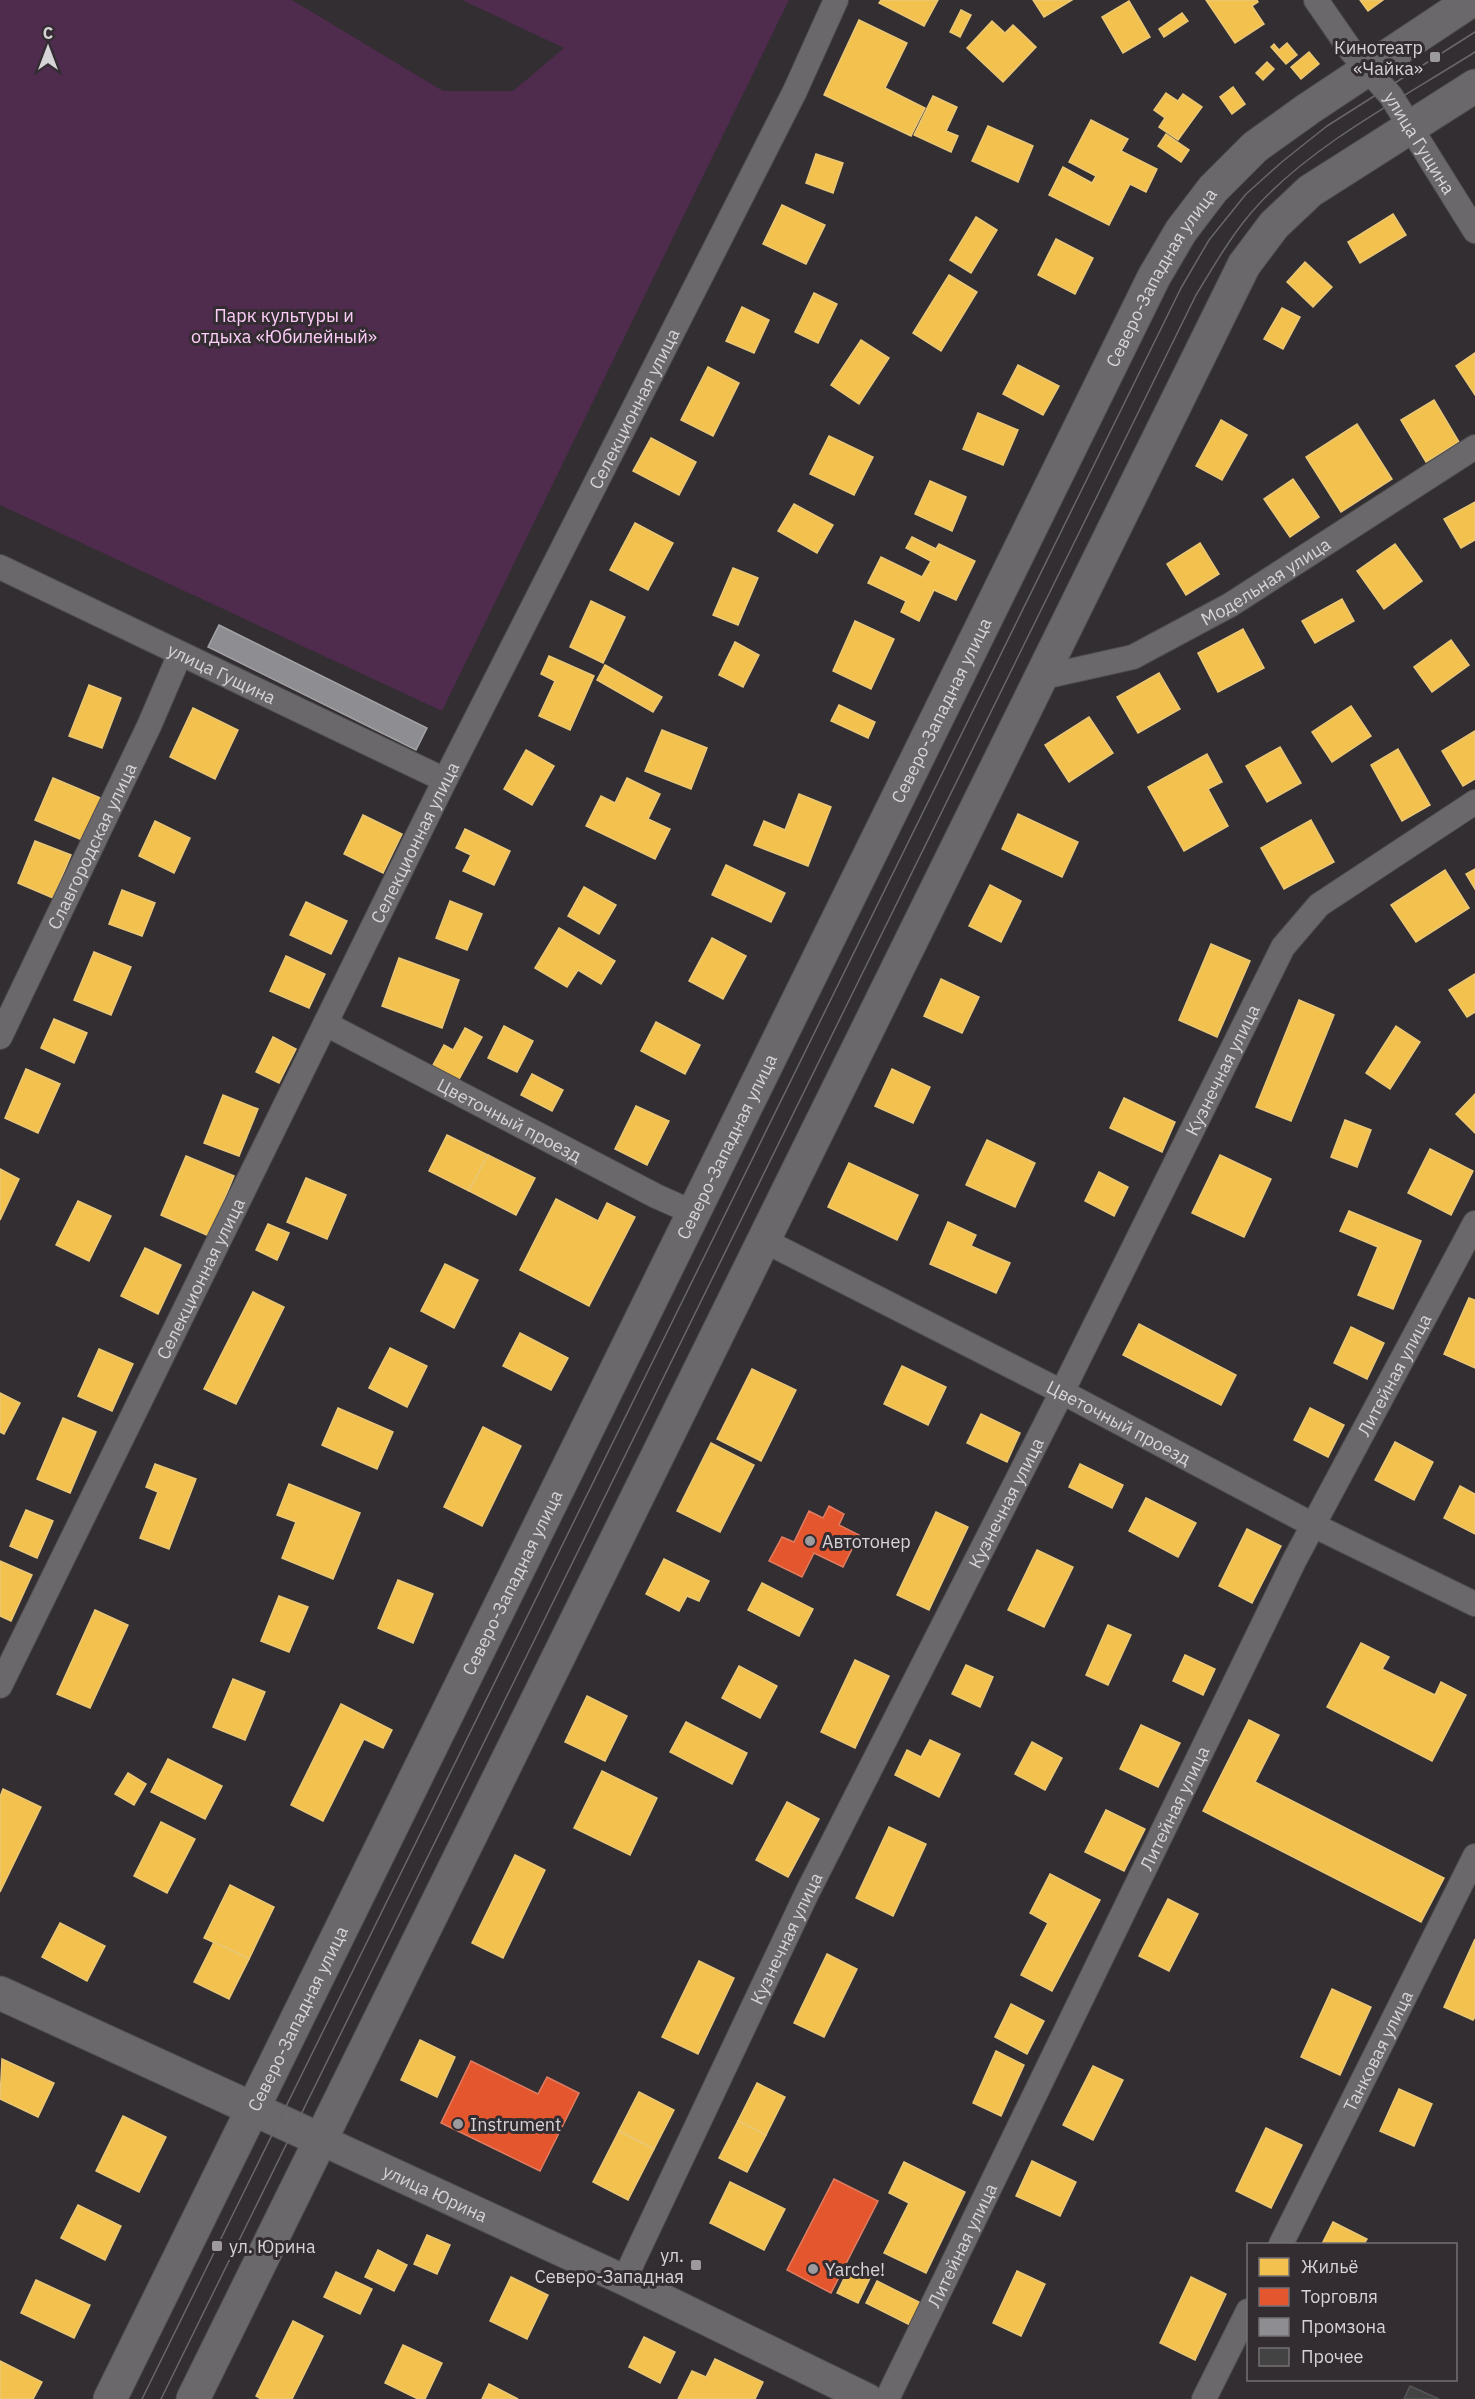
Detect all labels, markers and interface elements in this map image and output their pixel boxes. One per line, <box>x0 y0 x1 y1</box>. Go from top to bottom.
north arrow <box>18 18 78 78</box>
text: С <box>43 23 53 43</box>
place label: Кинотеатр «Чайка» <box>1334 36 1423 80</box>
marker: Кинотеатр «Чайка» <box>1428 50 1442 64</box>
street label: улица Гущина <box>1379 87 1461 199</box>
street label: Северо-Западная улица <box>1100 183 1222 371</box>
park label: Парк культуры и отдыха «Юбилейный» <box>191 304 377 348</box>
street label: Селекционная улица <box>583 324 684 493</box>
street label: Модельная улица <box>1197 532 1335 630</box>
street label: Северо-Западная улица <box>886 613 996 807</box>
street label: улица Гущина <box>164 638 280 709</box>
street label: Селекционная улица <box>365 757 464 927</box>
street label: Славгородская улица <box>42 758 141 933</box>
street label: Кузнечная улица <box>1180 1000 1264 1139</box>
street label: Северо-Западная улица <box>671 1050 782 1243</box>
street label: Цветочный проезд <box>433 1073 586 1167</box>
street label: Селекционная улица <box>151 1194 250 1363</box>
street label: Литейная улица <box>1352 1309 1436 1440</box>
street label: Цветочный проезд <box>1043 1375 1195 1470</box>
street label: Кузнечная улица <box>963 1433 1049 1572</box>
street label: Северо-Западная улица <box>456 1486 567 1679</box>
place label: Автотонер <box>822 1530 911 1553</box>
marker: Автотонер <box>803 1534 817 1548</box>
street label: Литейная улица <box>1134 1742 1214 1874</box>
street label: Кузнечная улица <box>744 1868 827 2008</box>
street label: Северо-Западная улица <box>242 1922 353 2115</box>
street label: Танковая улица <box>1338 1986 1418 2115</box>
place label: Instrument <box>470 2113 561 2136</box>
marker: Instrument <box>451 2117 465 2131</box>
street label: улица Юрина <box>379 2159 492 2227</box>
street label: Литейная улица <box>922 2179 1002 2311</box>
place label: ул. Юрина <box>229 2235 316 2258</box>
marker: ул. Юрина <box>210 2239 224 2253</box>
legend <box>1247 2243 1457 2381</box>
place label: ул. Северо-Западная <box>534 2244 684 2288</box>
text: Жильё <box>1301 2255 1359 2278</box>
marker: ул. Северо-Западная <box>689 2258 703 2272</box>
place label: Yarche! <box>825 2258 885 2281</box>
marker: Yarche! <box>806 2262 820 2276</box>
text: Торговля <box>1301 2285 1378 2308</box>
text: Промзона <box>1301 2315 1386 2338</box>
text: Прочее <box>1301 2345 1364 2368</box>

